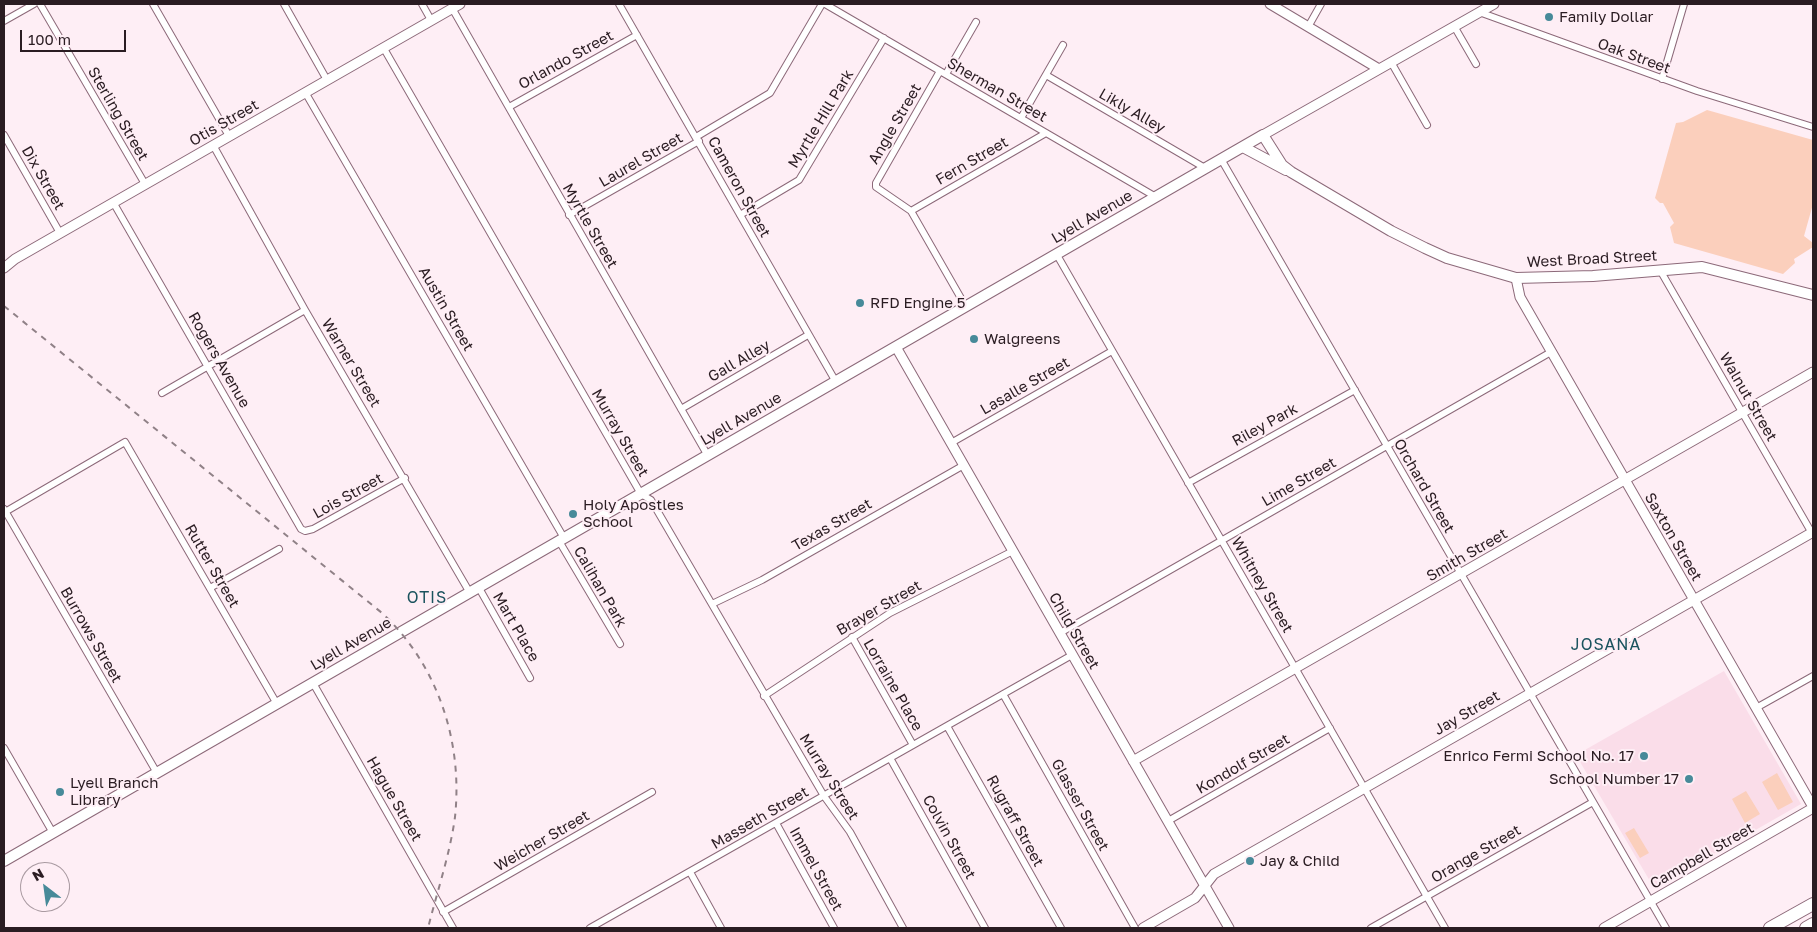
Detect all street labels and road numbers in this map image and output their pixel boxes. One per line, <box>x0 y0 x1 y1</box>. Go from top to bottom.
street label: Orlando Street <box>515 26 617 94</box>
street label: Oak Street <box>1595 35 1673 77</box>
street label: Sherman Street <box>944 54 1050 126</box>
street label: Sterling Street <box>84 64 152 164</box>
street label: Myrtle Hill Park <box>784 66 858 172</box>
street label: Angle Street <box>865 81 925 167</box>
street label: Likly Alley <box>1096 85 1168 137</box>
street label: Otis Street <box>186 96 262 150</box>
street label: Laurel Street <box>596 129 686 191</box>
street label: Cameron Street <box>704 133 774 241</box>
street label: Fern Street <box>933 133 1011 189</box>
street label: Dix Street <box>17 143 69 213</box>
street label: Myrtle Street <box>558 180 622 272</box>
street label: Lyell Avenue <box>1048 187 1136 247</box>
street label: West Broad Street <box>1526 247 1658 271</box>
street label: Austin Street <box>415 264 477 354</box>
street label: Rogers Avenue <box>184 309 254 411</box>
street label: Warner Street <box>318 315 384 411</box>
street label: Gall Alley <box>705 336 773 386</box>
street label: Walnut Street <box>1715 349 1781 445</box>
street label: Lasalle Street <box>977 353 1073 419</box>
street label: Murray Street <box>588 386 652 480</box>
street label: Lyell Avenue <box>697 389 785 449</box>
street label: Riley Park <box>1229 400 1301 450</box>
street label: Orchard Street <box>1390 436 1458 536</box>
street label: Lime Street <box>1259 454 1339 510</box>
street label: Lois Street <box>310 469 386 523</box>
street label: Saxton Street <box>1640 490 1706 584</box>
street label: Texas Street <box>789 495 875 555</box>
street label: Rutter Street <box>181 521 243 611</box>
street label: Smith Street <box>1423 525 1511 585</box>
street label: Whitney Street <box>1227 534 1297 636</box>
street label: Calihan Park <box>570 543 630 631</box>
street label: Brayer Street <box>833 577 925 639</box>
street label: Burrows Street <box>56 584 126 686</box>
street label: Mart Place <box>489 589 543 665</box>
street label: Child Street <box>1045 589 1103 673</box>
street label: Lyell Avenue <box>307 614 395 674</box>
street label: Lorraine Place <box>859 636 927 734</box>
street label: Jay Street <box>1431 687 1503 739</box>
street label: Kondolf Street <box>1193 730 1293 798</box>
street label: Murray Street <box>795 731 863 823</box>
street label: Hague Street <box>362 753 426 845</box>
street label: Glasser Street <box>1047 756 1113 854</box>
street label: Rugraff Street <box>982 772 1048 870</box>
street label: Masseth Street <box>708 783 812 853</box>
street label: Colvin Street <box>918 792 980 882</box>
street label: Weicher Street <box>491 807 593 875</box>
street label: Campbell Street <box>1647 819 1757 893</box>
street label: Orange Street <box>1428 821 1524 887</box>
street label: Immel Street <box>786 824 846 914</box>

